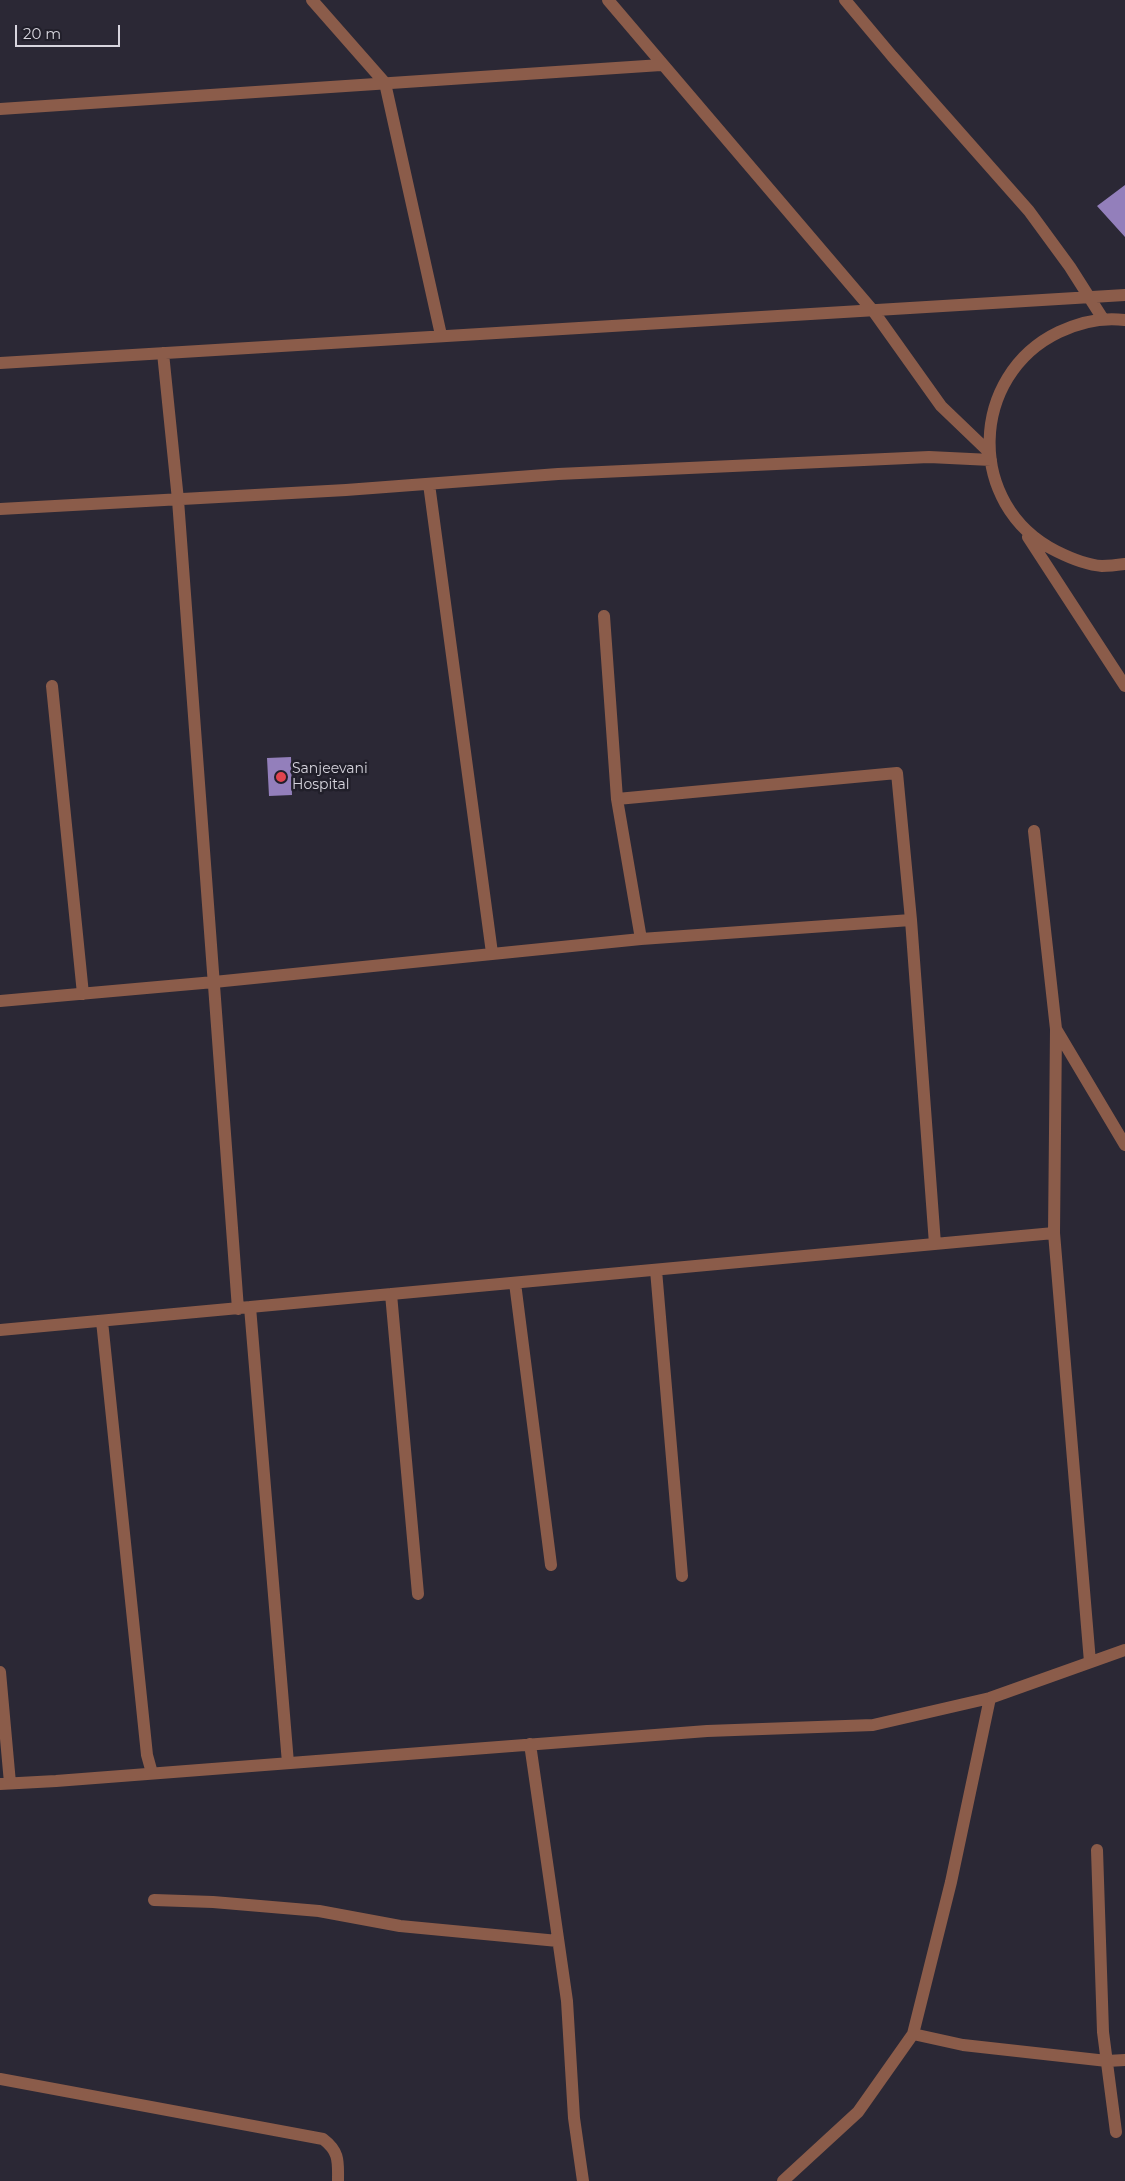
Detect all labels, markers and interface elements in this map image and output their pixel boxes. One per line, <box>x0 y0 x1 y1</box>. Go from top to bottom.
scale bar <box>18 15 122 47</box>
text: 20 m <box>23 24 61 43</box>
place label: Sanjeevani Hospital <box>292 761 368 794</box>
marker: Sanjeevani Hospital <box>274 770 288 784</box>

